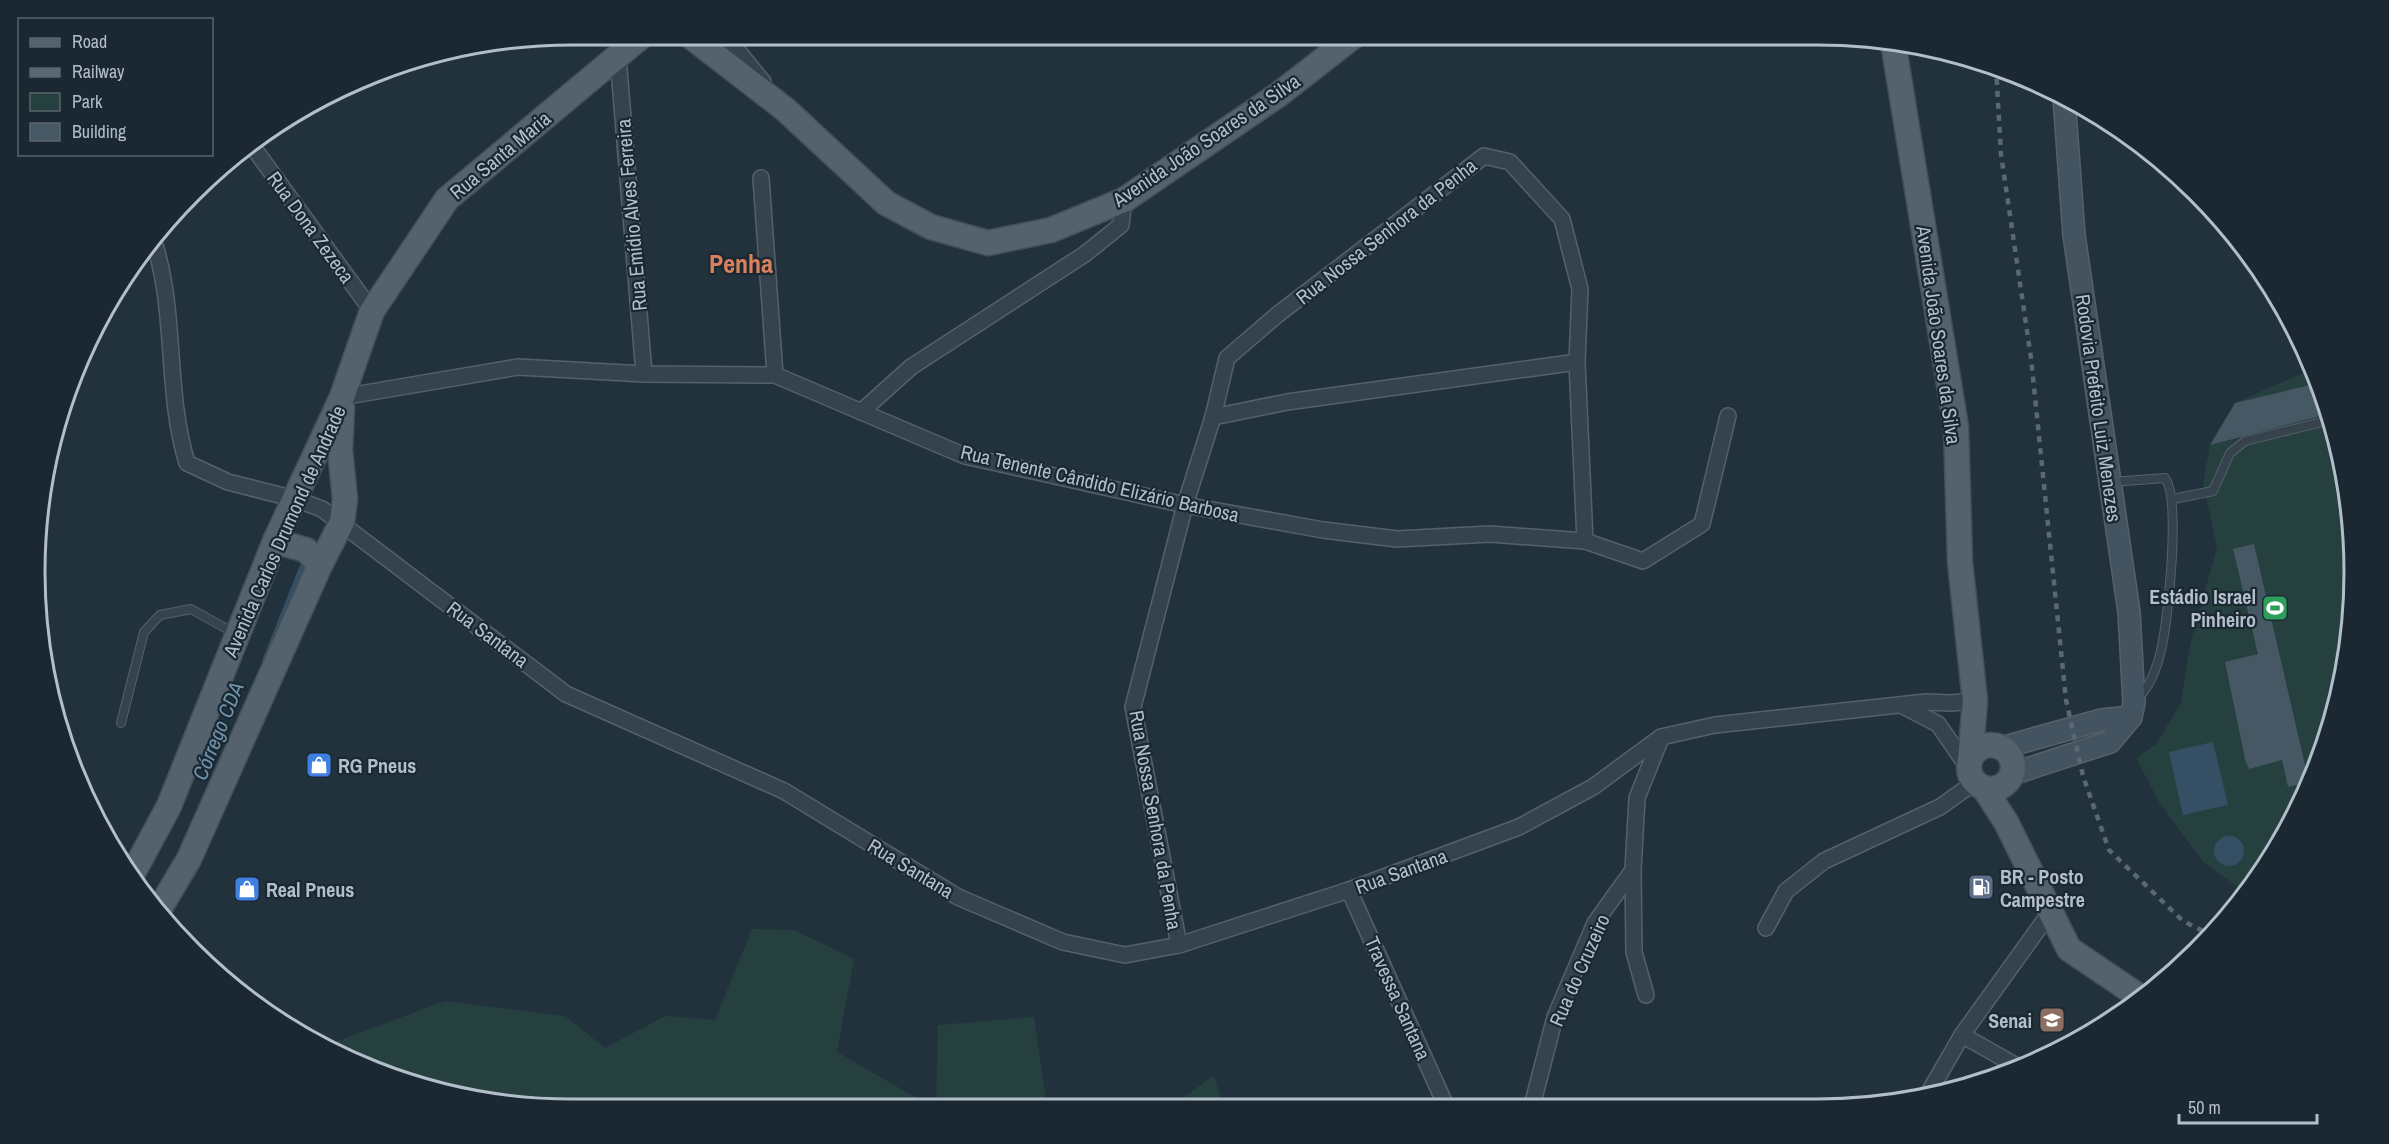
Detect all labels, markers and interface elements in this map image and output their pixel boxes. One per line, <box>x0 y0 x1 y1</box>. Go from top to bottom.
legend <box>18 18 213 156</box>
text: Road <box>72 29 107 54</box>
text: Railway <box>72 59 125 84</box>
street label: Avenida João Soares da Silva <box>1106 67 1305 213</box>
text: Park <box>72 89 103 114</box>
street label: Rua Santa Maria <box>444 105 556 205</box>
street label: Rua Emídio Alves Ferreira <box>609 118 653 312</box>
text: Building <box>72 119 127 144</box>
street label: Rua Nossa Senhora da Penha <box>1290 152 1482 310</box>
street label: Rua Dona Zezeca <box>261 166 361 288</box>
street label: Avenida João Soares da Silva <box>1910 223 1968 446</box>
district label: Penha <box>709 246 773 281</box>
street label: Rodovia Prefeito Luiz Menezes <box>2070 292 2128 524</box>
street label: Avenida Carlos Drumond de Andrade <box>216 401 352 662</box>
street label: Rua Tenente Cândido Elizário Barbosa <box>958 438 1242 528</box>
place label: Estádio Israel Pinheiro <box>2149 583 2256 633</box>
sports icon: Estádio Israel Pinheiro <box>2260 593 2290 623</box>
street label: Rua Santana <box>442 594 534 674</box>
water label: Córrego CDA <box>185 678 251 784</box>
street label: Rua Nossa Senhora da Penha <box>1123 708 1189 932</box>
shop icon: RG Pneus <box>304 750 334 780</box>
place label: RG Pneus <box>338 752 416 779</box>
street label: Rua Santana <box>863 832 959 904</box>
street label: Rua Santana <box>1351 842 1451 900</box>
place label: BR - Posto Campestre <box>2000 863 2085 913</box>
fuel station icon: BR - Posto Campestre <box>1966 872 1996 902</box>
shop icon: Real Pneus <box>232 874 262 904</box>
place label: Real Pneus <box>266 876 354 903</box>
street label: Rua do Cruzeiro <box>1542 910 1616 1030</box>
street label: Travessa Santana <box>1359 932 1437 1064</box>
school or university icon: Senai <box>2037 1005 2067 1035</box>
place label: Senai <box>1988 1007 2032 1034</box>
scale bar <box>2179 1087 2317 1125</box>
text: 50 m <box>2188 1095 2221 1120</box>

